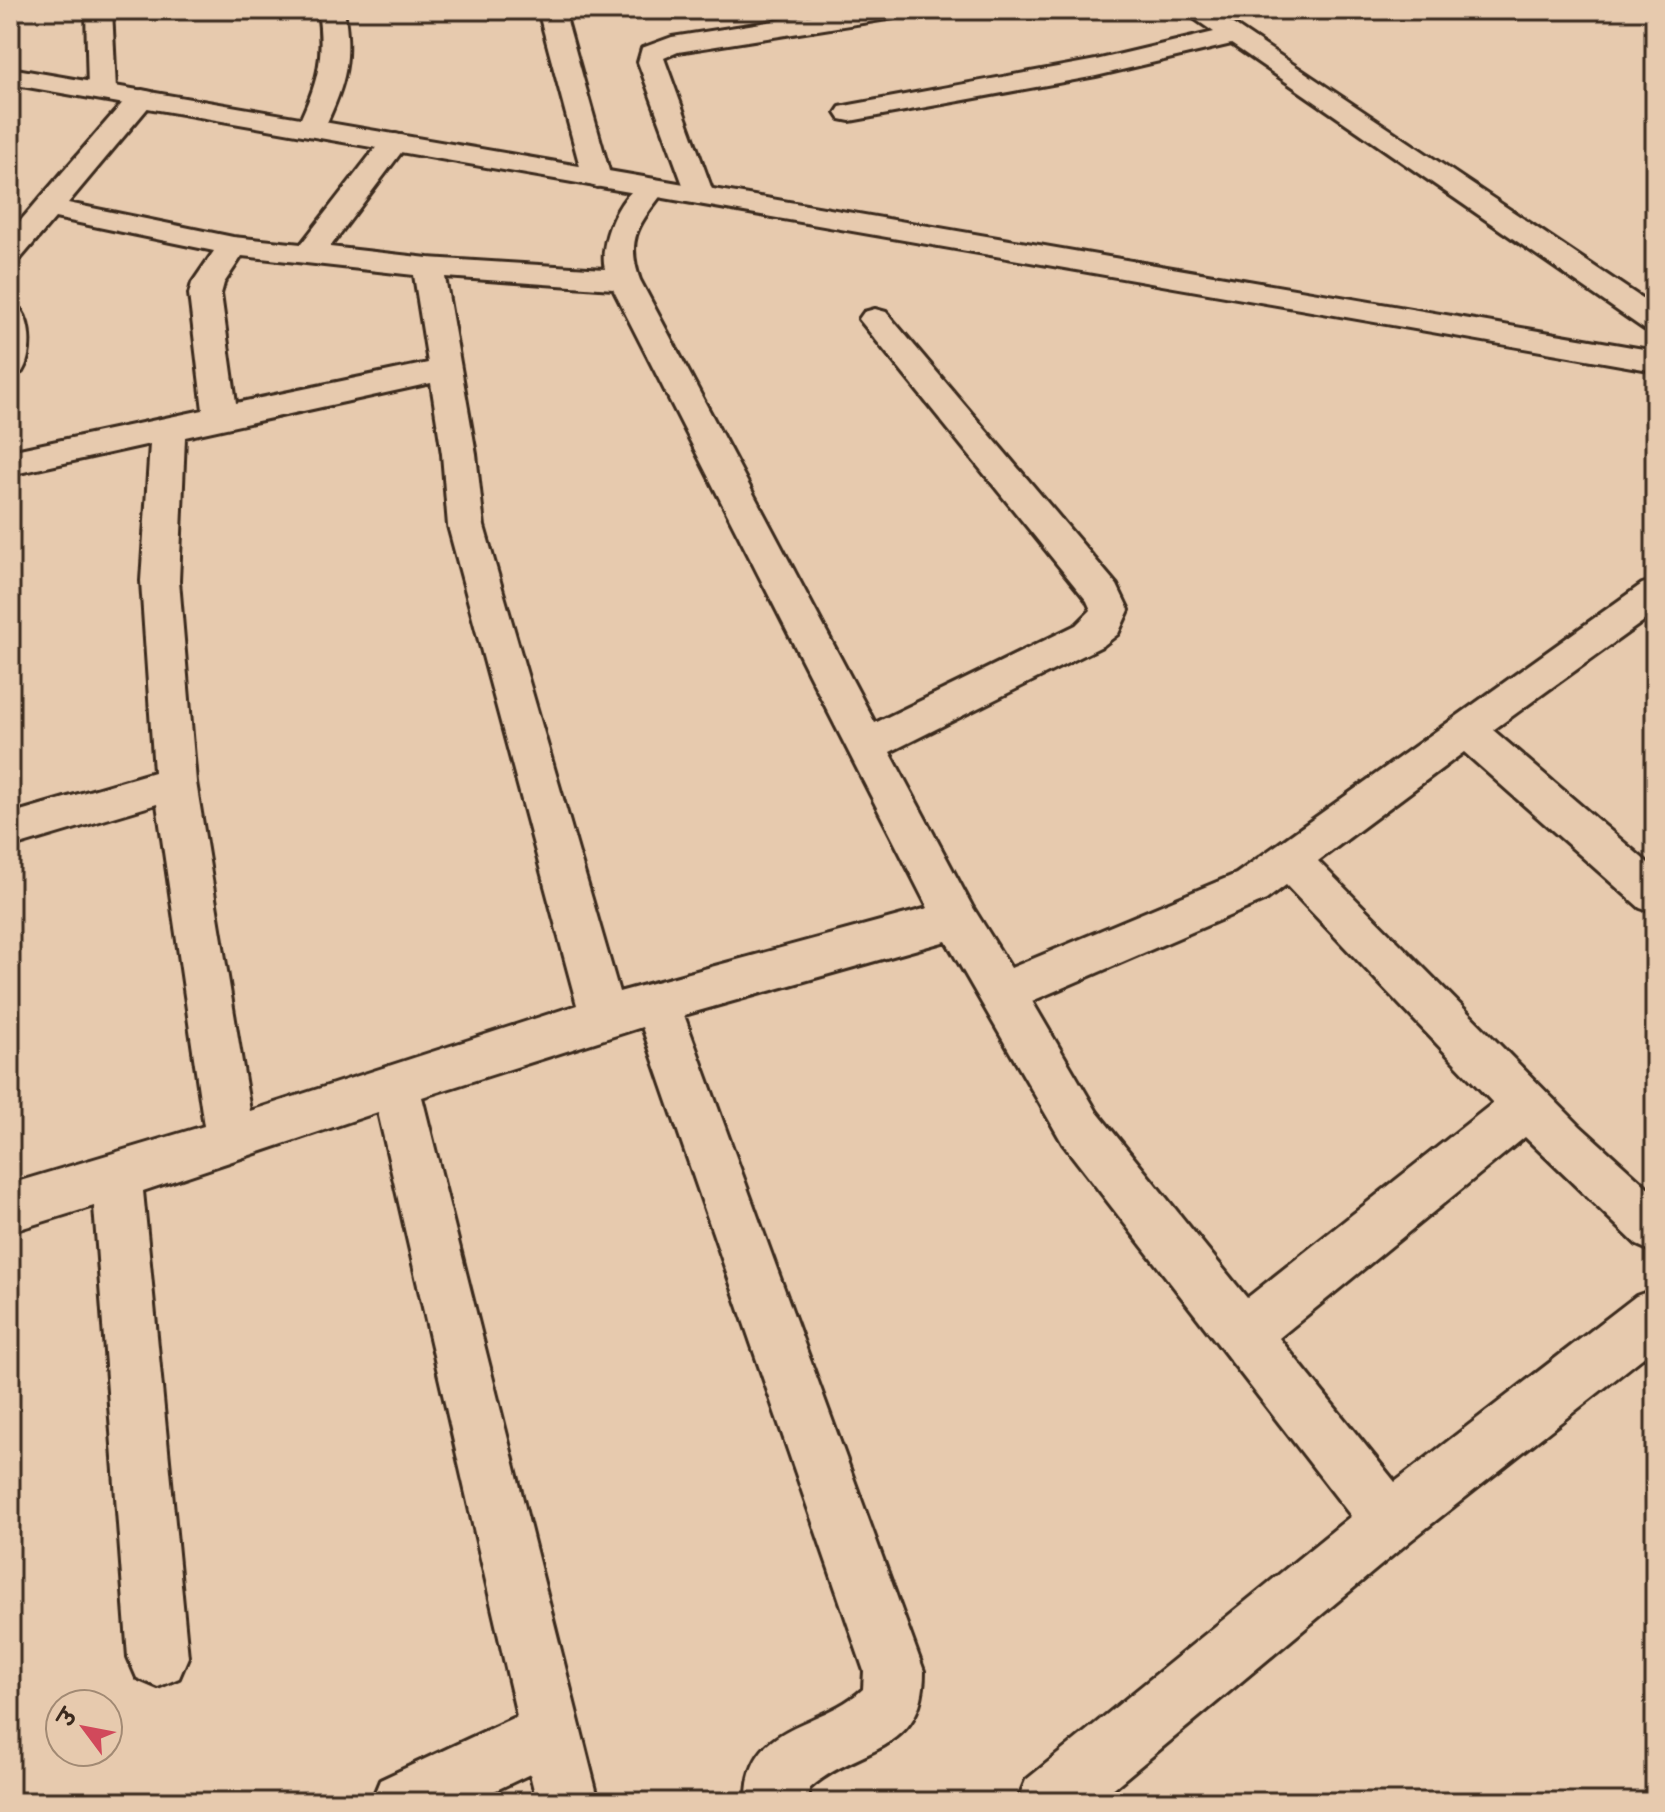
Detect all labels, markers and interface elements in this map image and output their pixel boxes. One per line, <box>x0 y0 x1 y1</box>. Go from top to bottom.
north arrow <box>44 1688 124 1768</box>
text: उ <box>50 1702 87 1734</box>

